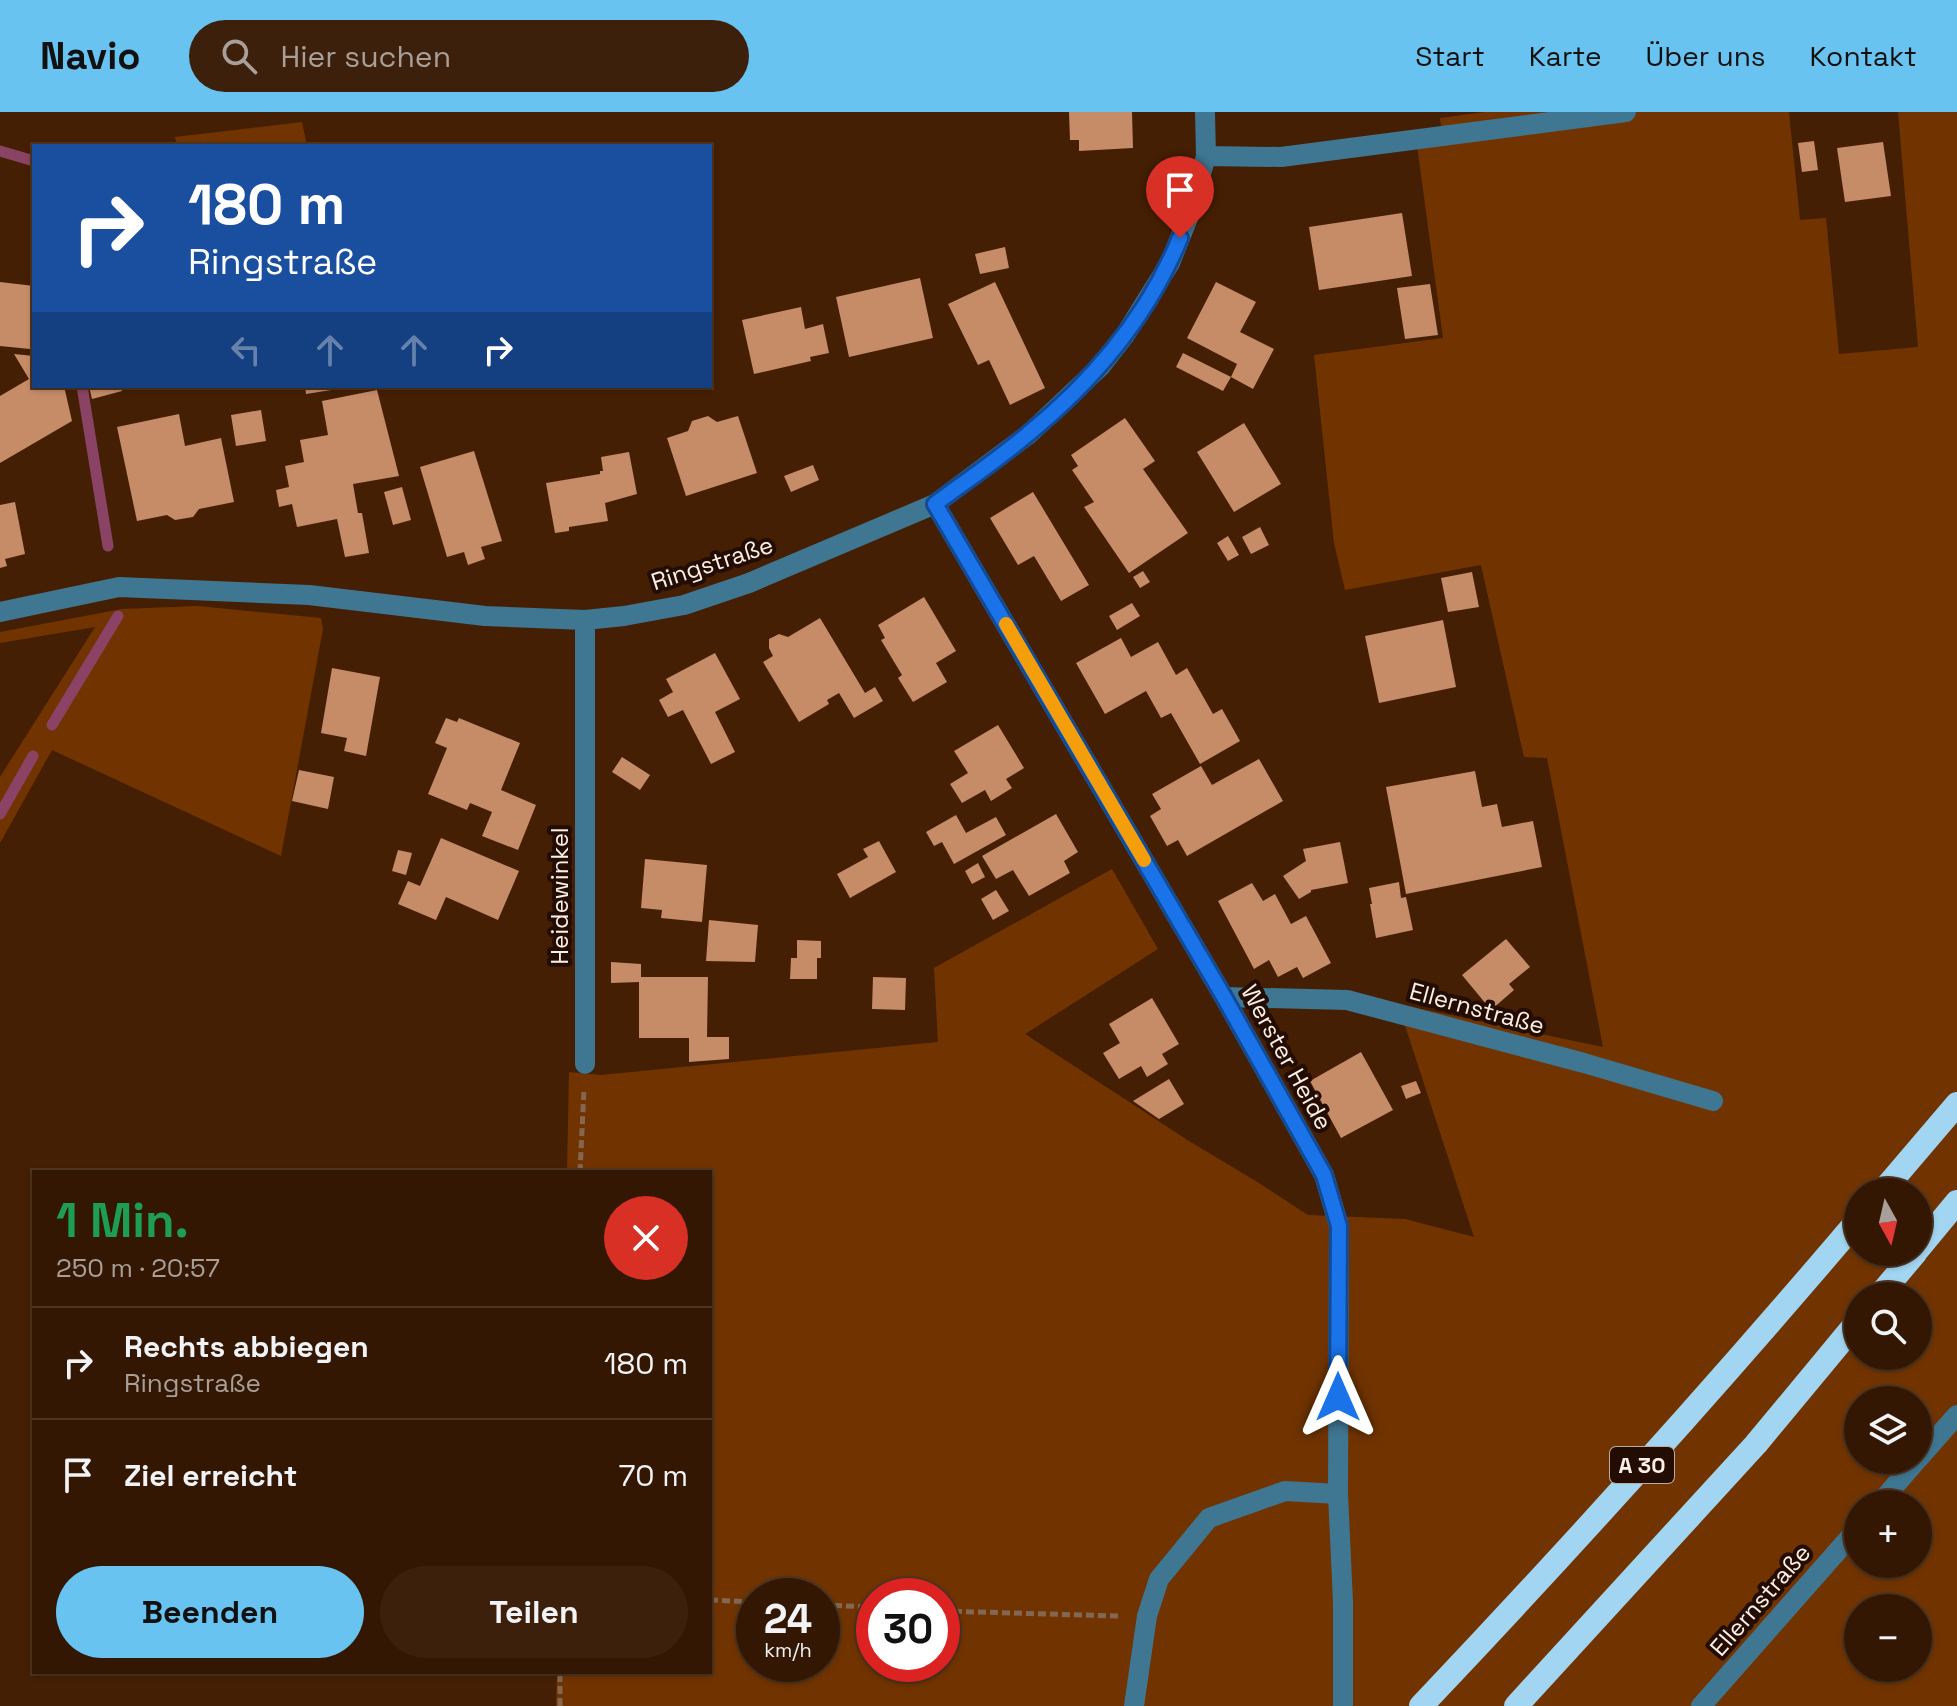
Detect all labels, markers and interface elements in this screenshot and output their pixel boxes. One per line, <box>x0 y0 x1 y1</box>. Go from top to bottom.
search box <box>189 20 749 92</box>
text: Navio <box>40 32 141 80</box>
icon: search <box>217 34 261 78</box>
text: Hier suchen <box>281 37 451 76</box>
text: Start <box>1415 38 1485 74</box>
text: Karte <box>1529 38 1601 74</box>
text: Über uns <box>1645 38 1766 74</box>
text: Kontakt <box>1810 38 1917 74</box>
pin <box>1146 156 1214 238</box>
icon: arrive <box>1158 168 1202 212</box>
text: 180 m <box>188 169 345 240</box>
icon: right <box>56 176 160 280</box>
text: Ringstraße <box>188 239 377 285</box>
icon: left <box>224 328 268 372</box>
icon: ahead <box>308 328 352 372</box>
icon: ahead <box>392 328 436 372</box>
icon: right <box>476 328 520 372</box>
street label: Ringstraße <box>647 529 777 597</box>
street label: Heidewinkel <box>544 827 575 965</box>
street label: Ellernstraße <box>1406 975 1548 1041</box>
street label: Werster Heide <box>1234 979 1340 1135</box>
north arrow <box>1844 1178 1932 1266</box>
map controls <box>1844 1178 1932 1682</box>
text: 1 Min. <box>56 1190 189 1251</box>
button: close <box>604 1196 688 1280</box>
text: 250 m · 20:57 <box>56 1251 220 1285</box>
button: search <box>1844 1282 1932 1370</box>
text: Rechts abbiegen <box>124 1327 369 1366</box>
icon: right <box>56 1341 100 1385</box>
text: 180 m <box>604 1344 688 1383</box>
position arrow <box>1296 1355 1380 1439</box>
text: Ringstraße <box>124 1366 261 1400</box>
button: layers <box>1844 1386 1932 1474</box>
road number: A 30 <box>1610 1447 1674 1483</box>
icon: arrive <box>56 1453 100 1497</box>
text: Ziel erreicht <box>124 1456 297 1495</box>
text: 70 m <box>619 1456 688 1495</box>
button: + <box>1844 1490 1932 1578</box>
street label: Ellernstraße <box>1703 1538 1817 1662</box>
button: Beenden <box>56 1566 364 1658</box>
button: Teilen <box>380 1566 688 1658</box>
speed limit sign: 30 <box>856 1578 960 1682</box>
text: 24 <box>764 1594 812 1645</box>
button: − <box>1844 1594 1932 1682</box>
text: km/h <box>764 1637 812 1663</box>

